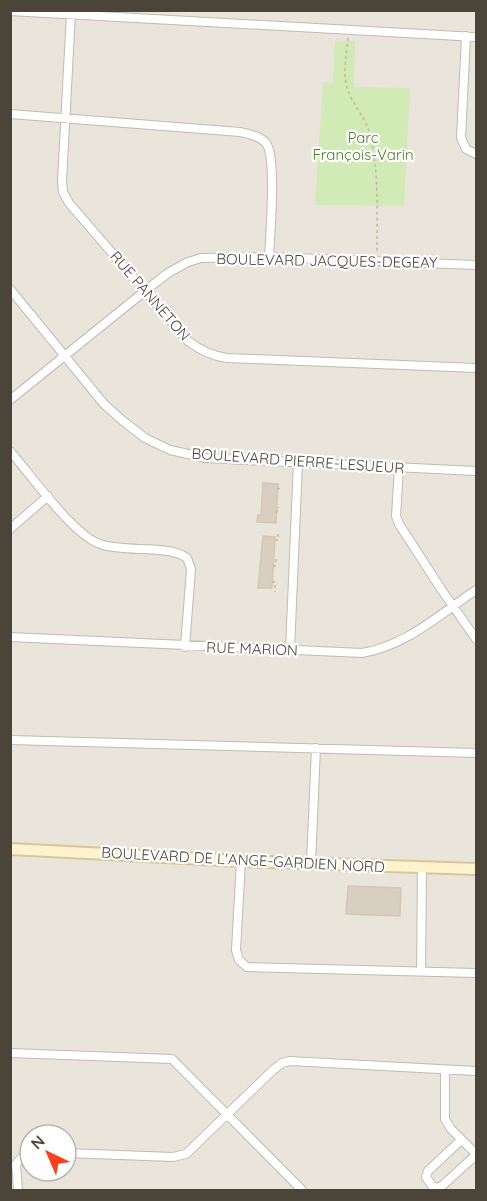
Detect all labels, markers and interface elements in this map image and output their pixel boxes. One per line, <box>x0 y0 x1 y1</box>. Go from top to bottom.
park label: Parc François-Varin <box>312 128 414 164</box>
street label: RUE PANNETON <box>106 247 195 344</box>
street label: BOULEVARD JACQUES-DEGEAY <box>216 249 438 272</box>
street label: BOULEVARD PIERRE-LESUEUR <box>191 444 405 477</box>
street label: RUE MARION <box>206 637 298 660</box>
street label: BOULEVARD DE L'ANGE-GARDIEN NORD <box>101 843 385 876</box>
north arrow <box>18 1123 78 1183</box>
text: N <box>26 1131 49 1153</box>

